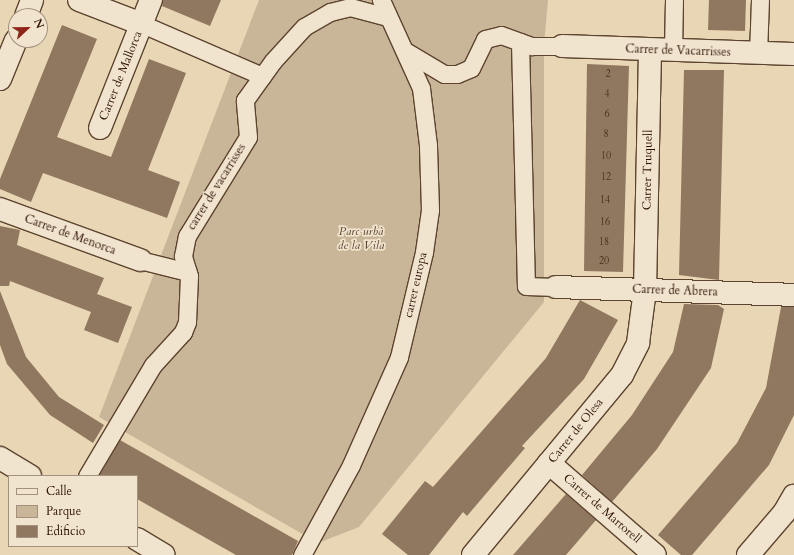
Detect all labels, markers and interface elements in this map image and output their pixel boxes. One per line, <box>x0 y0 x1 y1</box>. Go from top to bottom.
north arrow <box>8 8 48 48</box>
text: N <box>30 16 47 31</box>
street label: Carrer de Mallorca <box>96 29 146 123</box>
street label: Carrer de Vacarrisses <box>625 42 731 60</box>
house number: 2 <box>605 69 611 81</box>
house number: 4 <box>604 89 610 101</box>
house number: 6 <box>604 109 610 121</box>
house number: 8 <box>603 129 609 141</box>
street label: Carrer Truquell <box>640 130 656 210</box>
street label: carrer de vacarrisses <box>185 141 249 233</box>
house number: 10 <box>601 151 611 163</box>
house number: 12 <box>601 172 611 184</box>
house number: 14 <box>600 195 610 207</box>
street label: Carrer de Menorca <box>22 212 118 258</box>
house number: 16 <box>600 217 610 229</box>
park label: Parc urbà de la Vila <box>338 225 384 253</box>
house number: 18 <box>599 237 609 249</box>
street label: carrer europa <box>401 251 431 319</box>
house number: 20 <box>599 256 609 268</box>
street label: Carrer de Abrera <box>632 282 718 300</box>
street label: Carrer de Olesa <box>545 396 607 466</box>
street label: Carrer de Martorell <box>560 471 644 547</box>
legend <box>8 475 138 547</box>
text: Calle <box>46 483 72 499</box>
text: Parque <box>46 503 81 519</box>
text: Edificio <box>46 523 85 539</box>

